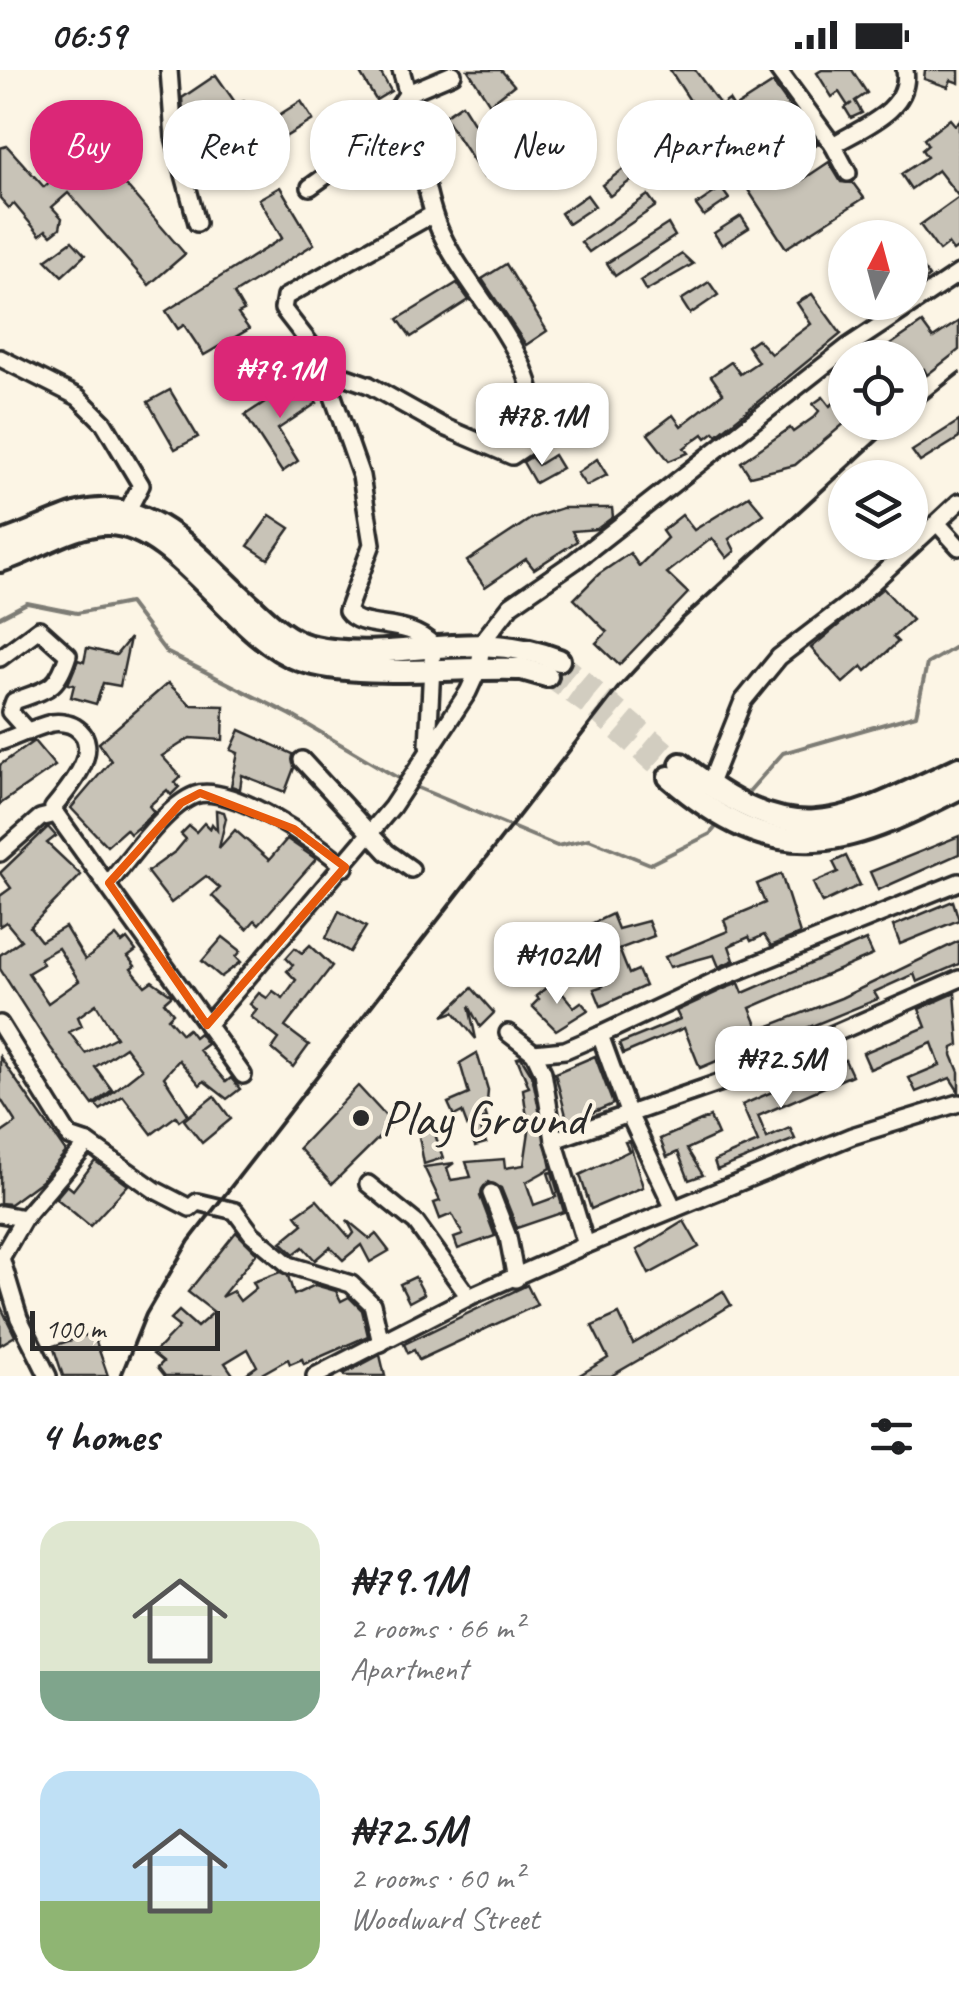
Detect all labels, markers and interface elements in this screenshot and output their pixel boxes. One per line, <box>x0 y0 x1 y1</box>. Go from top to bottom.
text: 06:59 <box>50 12 126 59</box>
chip: Buy <box>30 100 143 190</box>
chip: Rent <box>163 100 290 190</box>
chip: Filters <box>310 100 456 190</box>
chip: New <box>476 100 597 190</box>
chip: Apartment <box>617 100 816 190</box>
north arrow <box>828 220 928 320</box>
map controls <box>828 220 928 560</box>
pin: ₦79.1M <box>199 336 361 421</box>
button: locate <box>828 340 928 440</box>
text: ₦79.1M <box>236 348 324 389</box>
pin: ₦78.1M <box>461 383 623 468</box>
text: ₦78.1M <box>498 395 586 436</box>
button: layers <box>828 460 928 560</box>
pin: ₦102M <box>487 922 627 1007</box>
text: ₦102M <box>516 934 598 975</box>
pin: ₦72.5M <box>700 1026 862 1111</box>
text: ₦72.5M <box>737 1038 825 1079</box>
place label: Play Ground <box>381 1087 593 1150</box>
marker: Play Ground <box>350 1107 372 1129</box>
scale bar <box>30 1306 220 1350</box>
text: 100 m <box>45 1311 105 1346</box>
icon: filters <box>864 1409 919 1464</box>
text: 4 homes <box>40 1410 159 1463</box>
text: ₦79.1M <box>350 1554 466 1607</box>
icon: home <box>120 1561 240 1681</box>
text: 2 rooms · 66 m² <box>350 1607 523 1648</box>
text: Apartment <box>350 1648 468 1689</box>
text: ₦72.5M <box>350 1804 466 1857</box>
icon: home <box>120 1811 240 1931</box>
text: 2 rooms · 60 m² <box>350 1857 523 1898</box>
text: Woodward Street <box>350 1898 539 1939</box>

